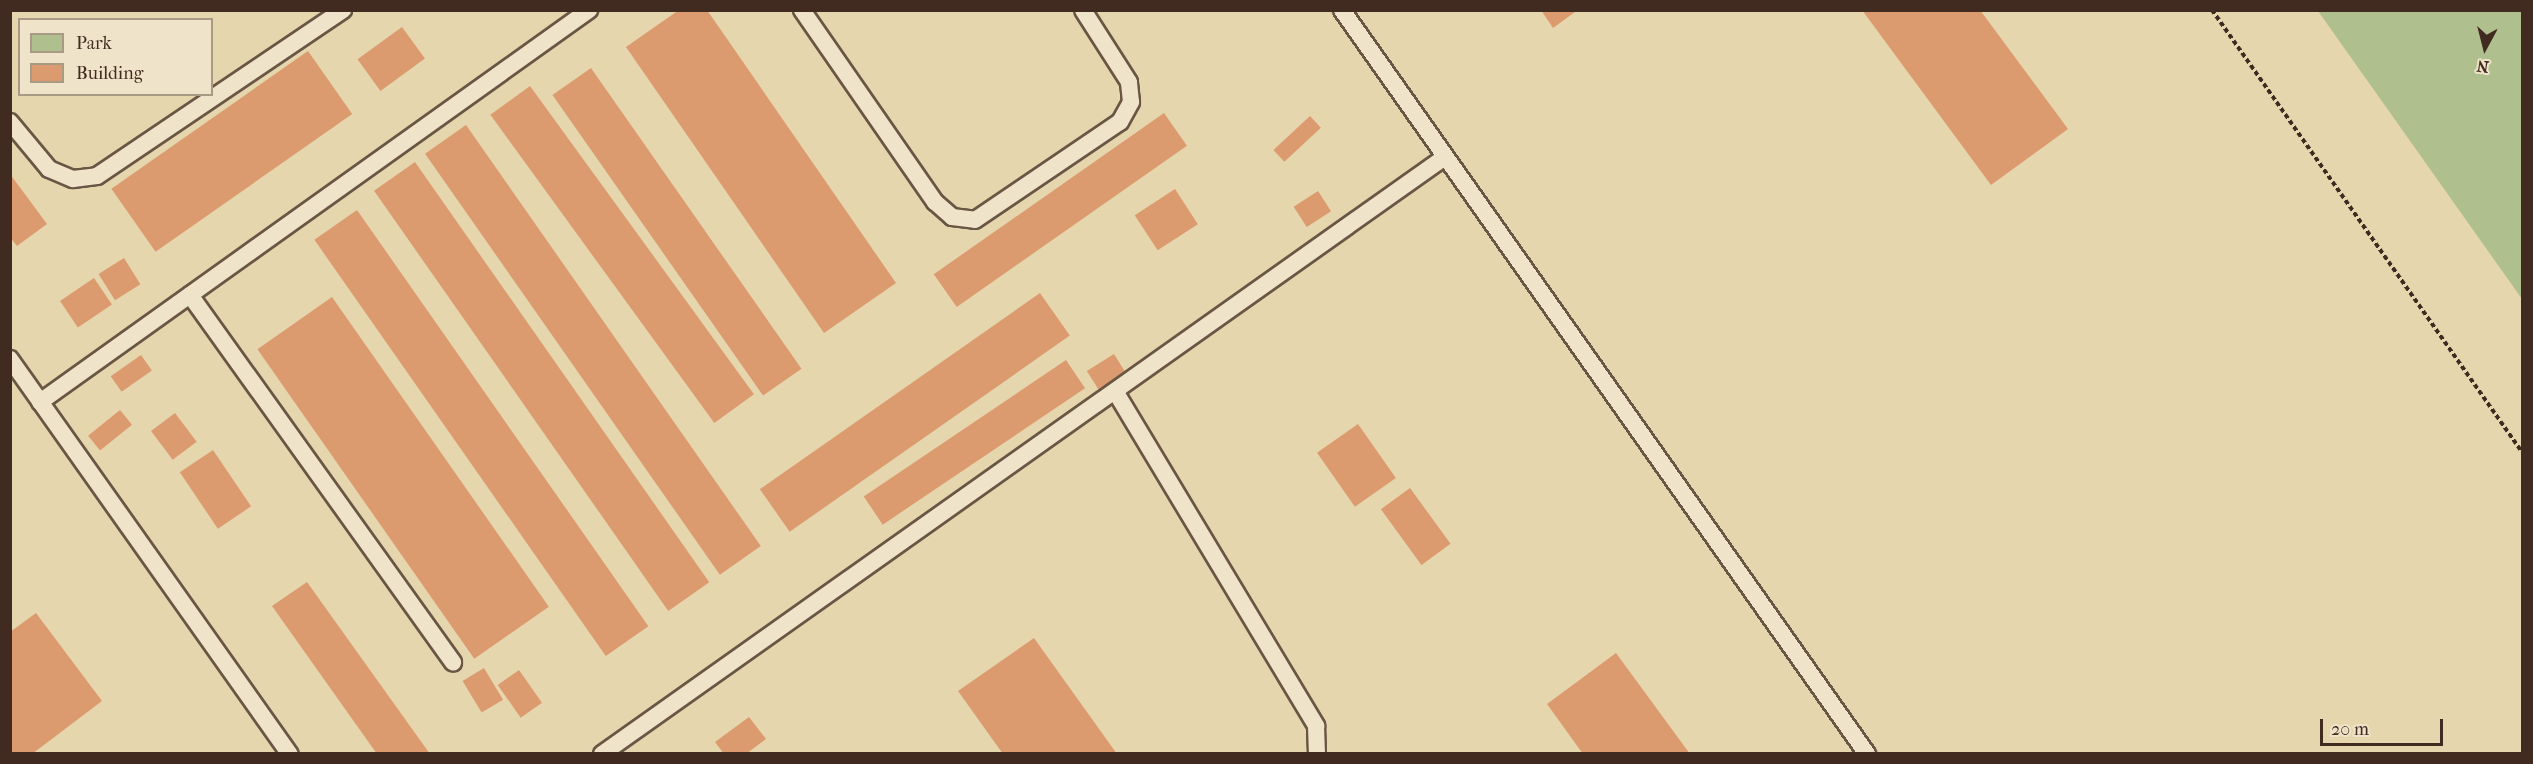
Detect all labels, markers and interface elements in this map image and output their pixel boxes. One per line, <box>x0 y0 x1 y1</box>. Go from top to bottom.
legend <box>18 18 213 96</box>
north arrow <box>2455 18 2515 78</box>
text: Park <box>76 33 112 54</box>
text: N <box>2476 56 2490 77</box>
text: Building <box>76 63 143 84</box>
scale bar <box>2323 707 2446 745</box>
text: 20 m <box>2331 719 2369 740</box>

